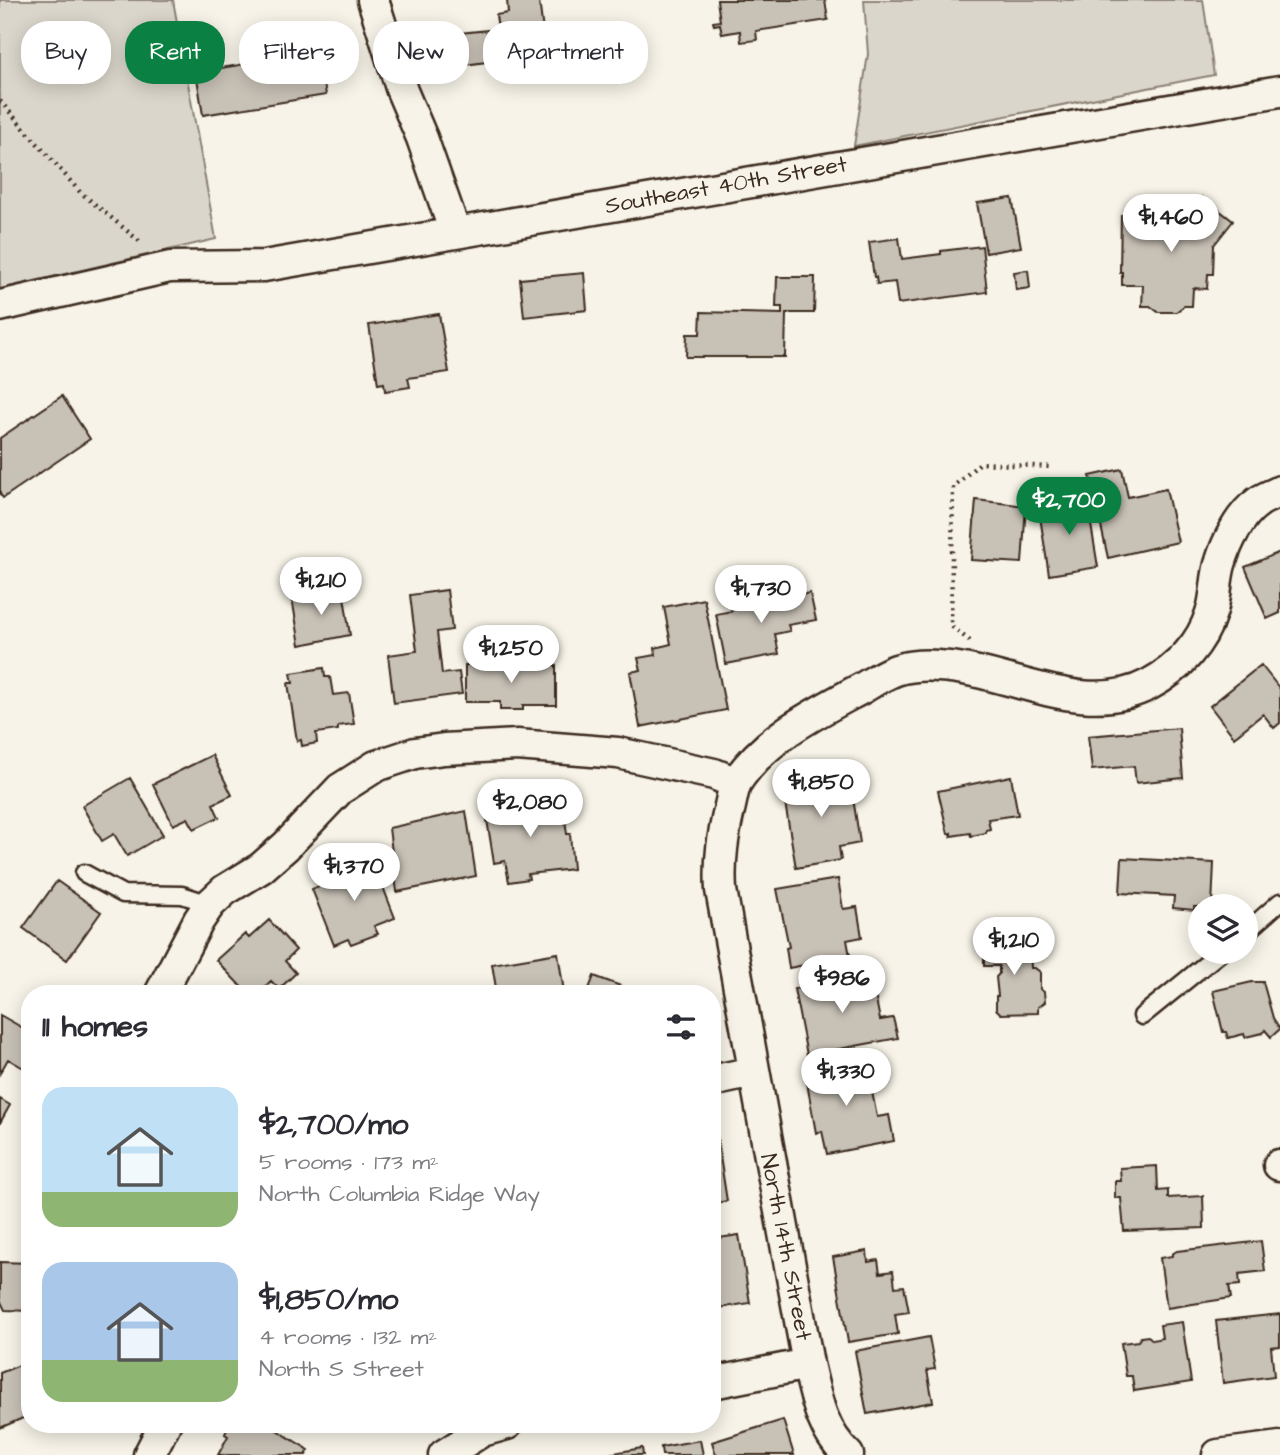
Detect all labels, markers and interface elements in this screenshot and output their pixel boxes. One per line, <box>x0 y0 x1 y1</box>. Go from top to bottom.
chip: Buy <box>21 21 111 84</box>
chip: Rent <box>125 21 225 84</box>
chip: Filters <box>239 21 359 84</box>
chip: New <box>373 21 469 84</box>
chip: Apartment <box>483 21 648 84</box>
street label: Southeast 40th Street <box>602 148 850 222</box>
pin: $1,460 <box>1114 194 1228 254</box>
text: $1,460 <box>1139 201 1203 233</box>
pin: $2,700 <box>1012 477 1126 537</box>
text: $2,700 <box>1032 484 1106 516</box>
pin: $1,210 <box>264 558 378 617</box>
text: $1,210 <box>296 564 346 596</box>
pin: $1,730 <box>704 566 818 625</box>
text: $1,730 <box>731 572 791 604</box>
pin: $1,250 <box>454 626 568 685</box>
text: $1,250 <box>479 632 543 664</box>
pin: $1,850 <box>764 760 878 819</box>
text: $1,850 <box>788 766 854 798</box>
pin: $2,080 <box>473 780 587 839</box>
text: $2,080 <box>493 786 567 818</box>
pin: $1,370 <box>297 844 411 903</box>
text: $1,370 <box>324 850 384 882</box>
map controls <box>1188 894 1258 964</box>
button: layers <box>1188 894 1258 964</box>
pin: $1,210 <box>957 918 1071 977</box>
text: $1,210 <box>989 924 1039 956</box>
pin: $986 <box>801 956 883 1015</box>
text: $986 <box>814 962 870 994</box>
text: 11 homes <box>42 1006 148 1048</box>
icon: filters <box>662 1008 700 1046</box>
pin: $1,330 <box>789 1048 903 1108</box>
text: $1,330 <box>817 1055 875 1087</box>
text: $2,700/mo <box>259 1104 408 1146</box>
icon: home <box>98 1115 182 1199</box>
text: 5 rooms · 173 m² <box>259 1146 439 1178</box>
street label: North 14th Street <box>752 1151 820 1344</box>
text: North Columbia Ridge Way <box>259 1178 540 1210</box>
text: $1,850/mo <box>259 1279 398 1321</box>
icon: home <box>98 1290 182 1374</box>
text: 4 rooms · 132 m² <box>259 1321 437 1353</box>
text: North S Street <box>259 1353 424 1385</box>

